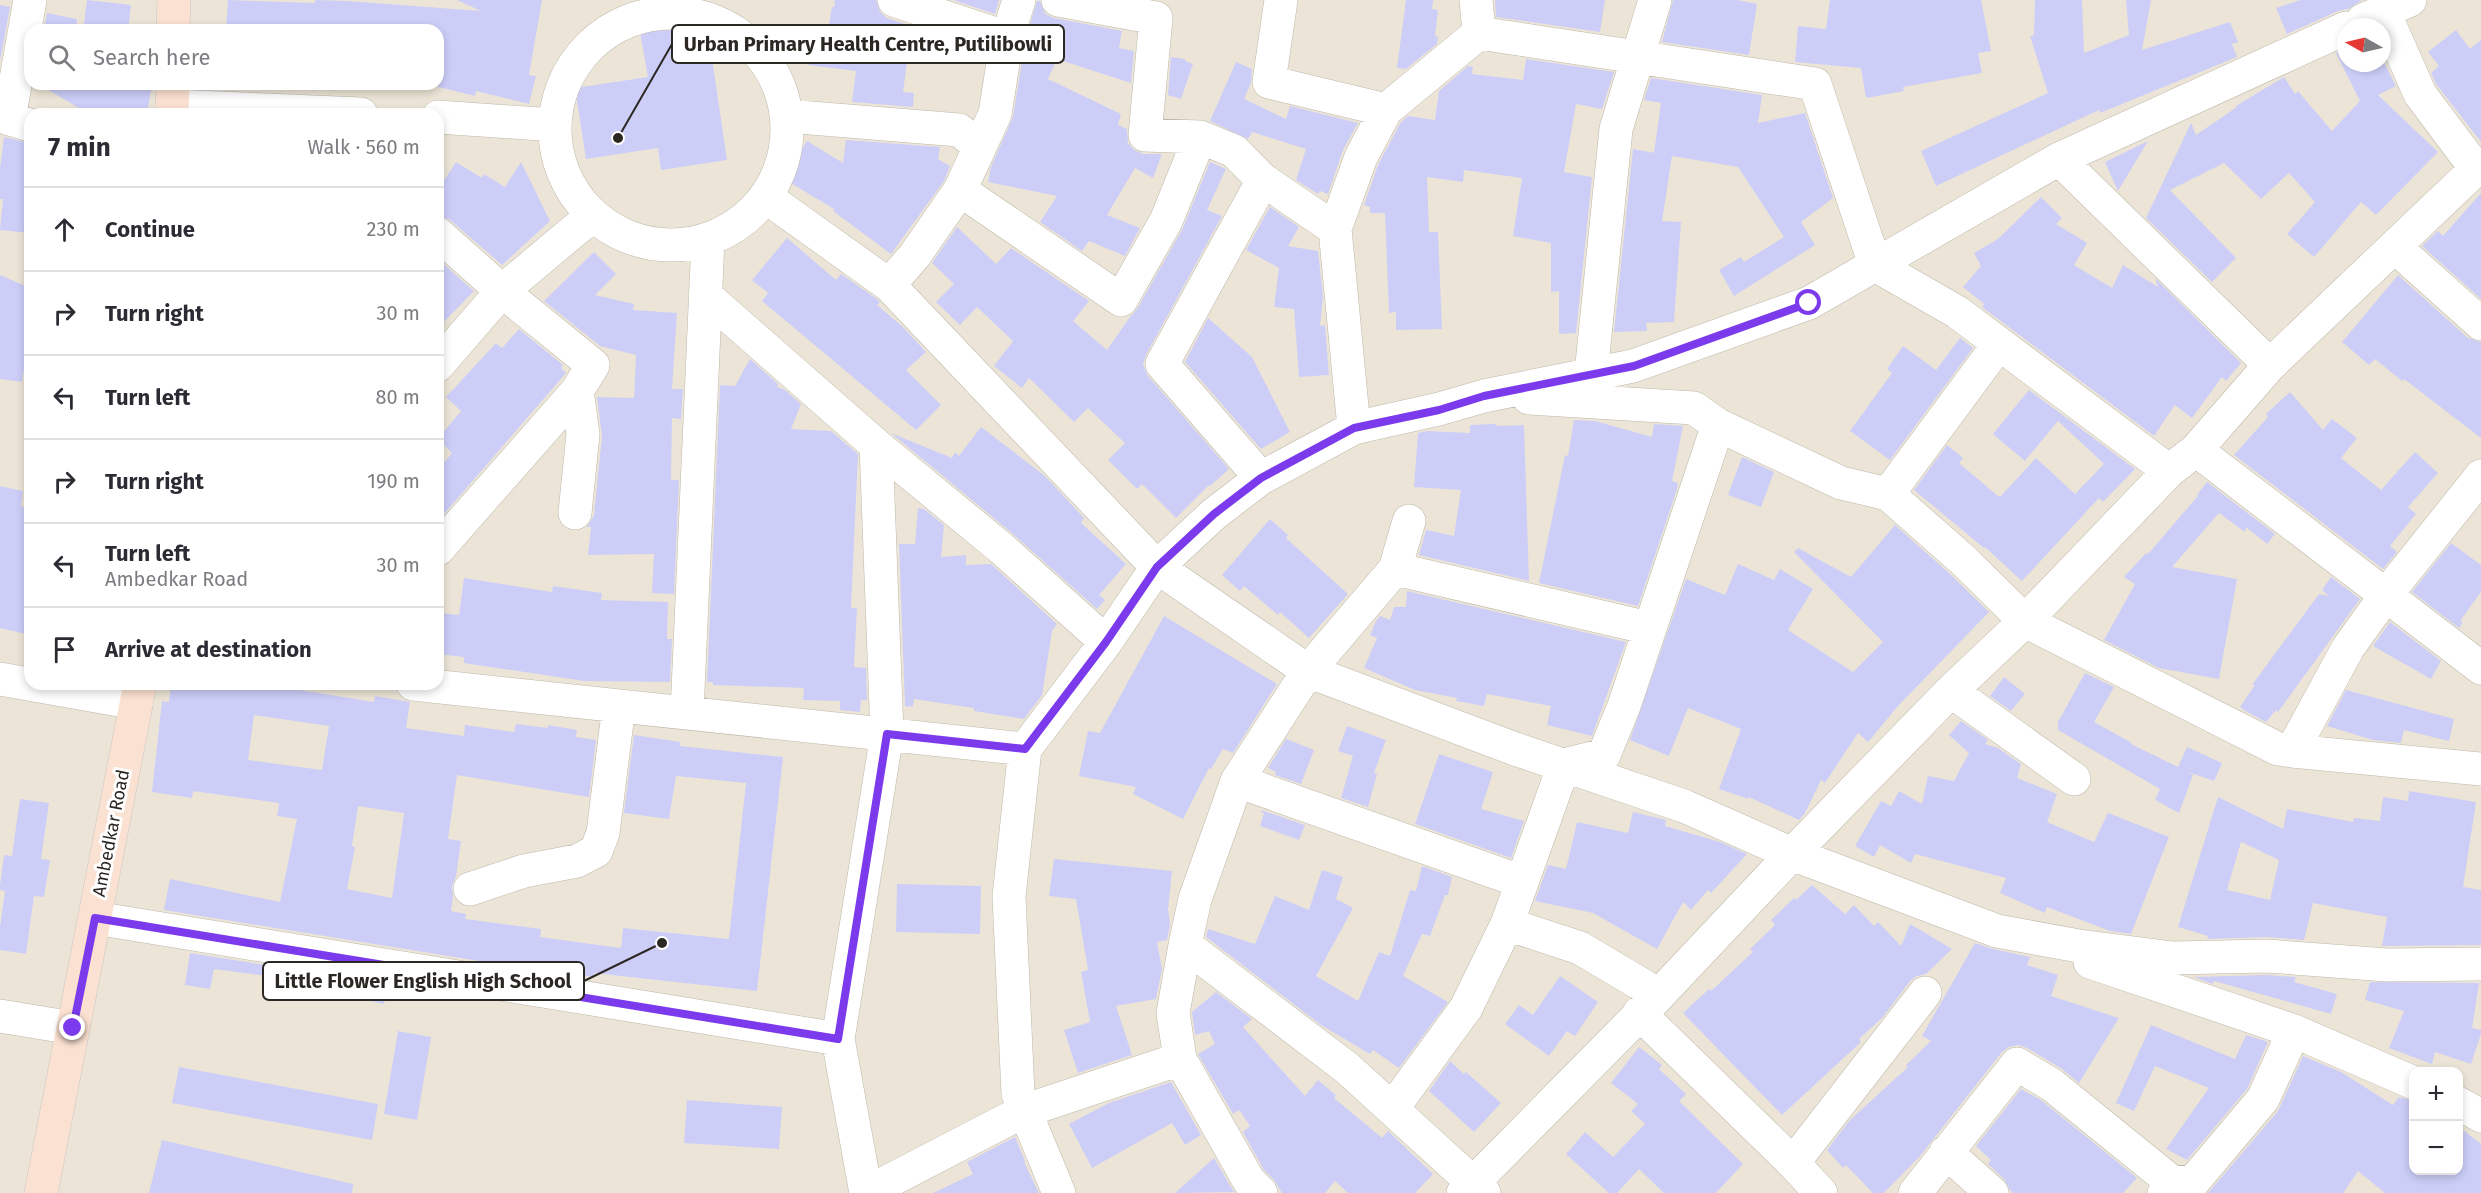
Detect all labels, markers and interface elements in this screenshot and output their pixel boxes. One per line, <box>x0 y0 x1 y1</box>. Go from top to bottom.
north arrow <box>2337 18 2391 72</box>
search box <box>24 24 444 90</box>
callout: Urban Primary Health Centre, Putilibowli <box>672 25 1064 63</box>
text: Urban Primary Health Centre, Putilibowli <box>684 32 1052 56</box>
icon: search <box>45 41 78 74</box>
text: Search here <box>93 44 211 71</box>
text: 7 min <box>48 132 111 163</box>
text: Walk · 560 m <box>308 135 420 159</box>
icon: ahead <box>48 213 81 246</box>
text: Continue <box>105 216 195 243</box>
text: 230 m <box>367 217 420 241</box>
route start <box>1795 289 1821 315</box>
icon: right <box>48 297 81 330</box>
text: Turn right <box>105 300 204 327</box>
text: 30 m <box>376 301 420 325</box>
icon: left <box>48 381 81 414</box>
text: Turn left <box>105 384 190 411</box>
text: 80 m <box>375 385 420 409</box>
icon: right <box>48 465 81 498</box>
text: Turn right <box>105 468 204 495</box>
text: 190 m <box>367 469 420 493</box>
text: Turn left <box>105 540 190 567</box>
icon: left <box>48 549 81 582</box>
text: 30 m <box>376 553 420 577</box>
text: Ambedkar Road <box>105 567 248 591</box>
icon: arrive <box>48 633 81 666</box>
text: Arrive at destination <box>105 636 312 663</box>
street label: Ambedkar Road <box>88 768 134 898</box>
callout: Little Flower English High School <box>263 962 584 1000</box>
text: Little Flower English High School <box>274 969 572 993</box>
route end <box>59 1014 85 1040</box>
map controls <box>2409 1067 2463 1175</box>
button: + <box>2409 1067 2463 1121</box>
button: − <box>2409 1121 2463 1175</box>

